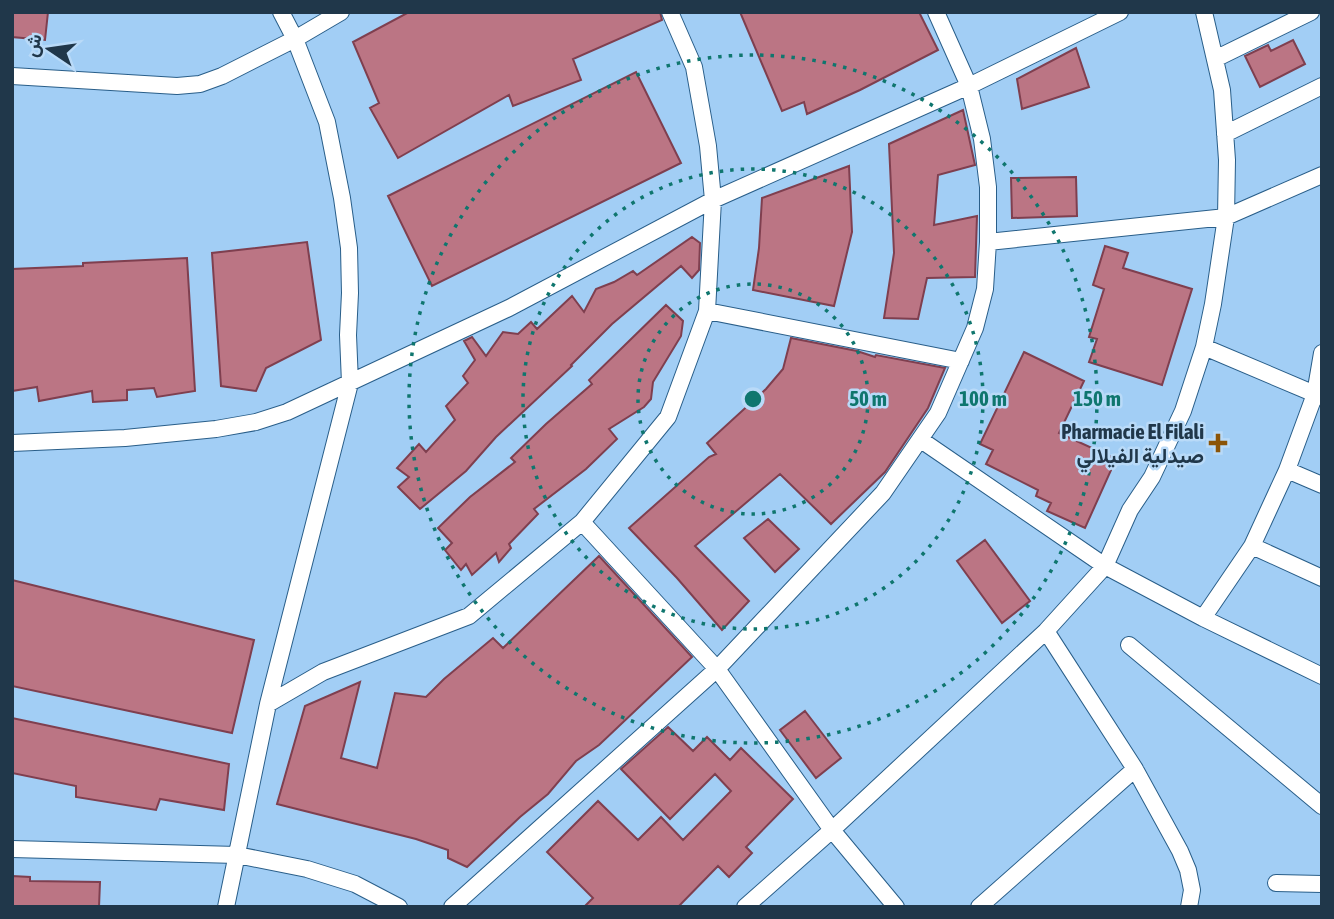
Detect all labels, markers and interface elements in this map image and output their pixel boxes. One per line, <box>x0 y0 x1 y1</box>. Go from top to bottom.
north arrow <box>14 14 84 84</box>
text: ش <box>19 31 47 59</box>
text: 50 m <box>849 386 887 410</box>
text: 100 m <box>959 386 1007 410</box>
text: 150 m <box>1073 386 1121 410</box>
centre of rings <box>741 387 765 411</box>
place label: Pharmacie El Filali صيدلية الفيلالي <box>1061 419 1204 473</box>
marker: Pharmacie El Filali صيدلية الفيلالي <box>1210 435 1226 451</box>

